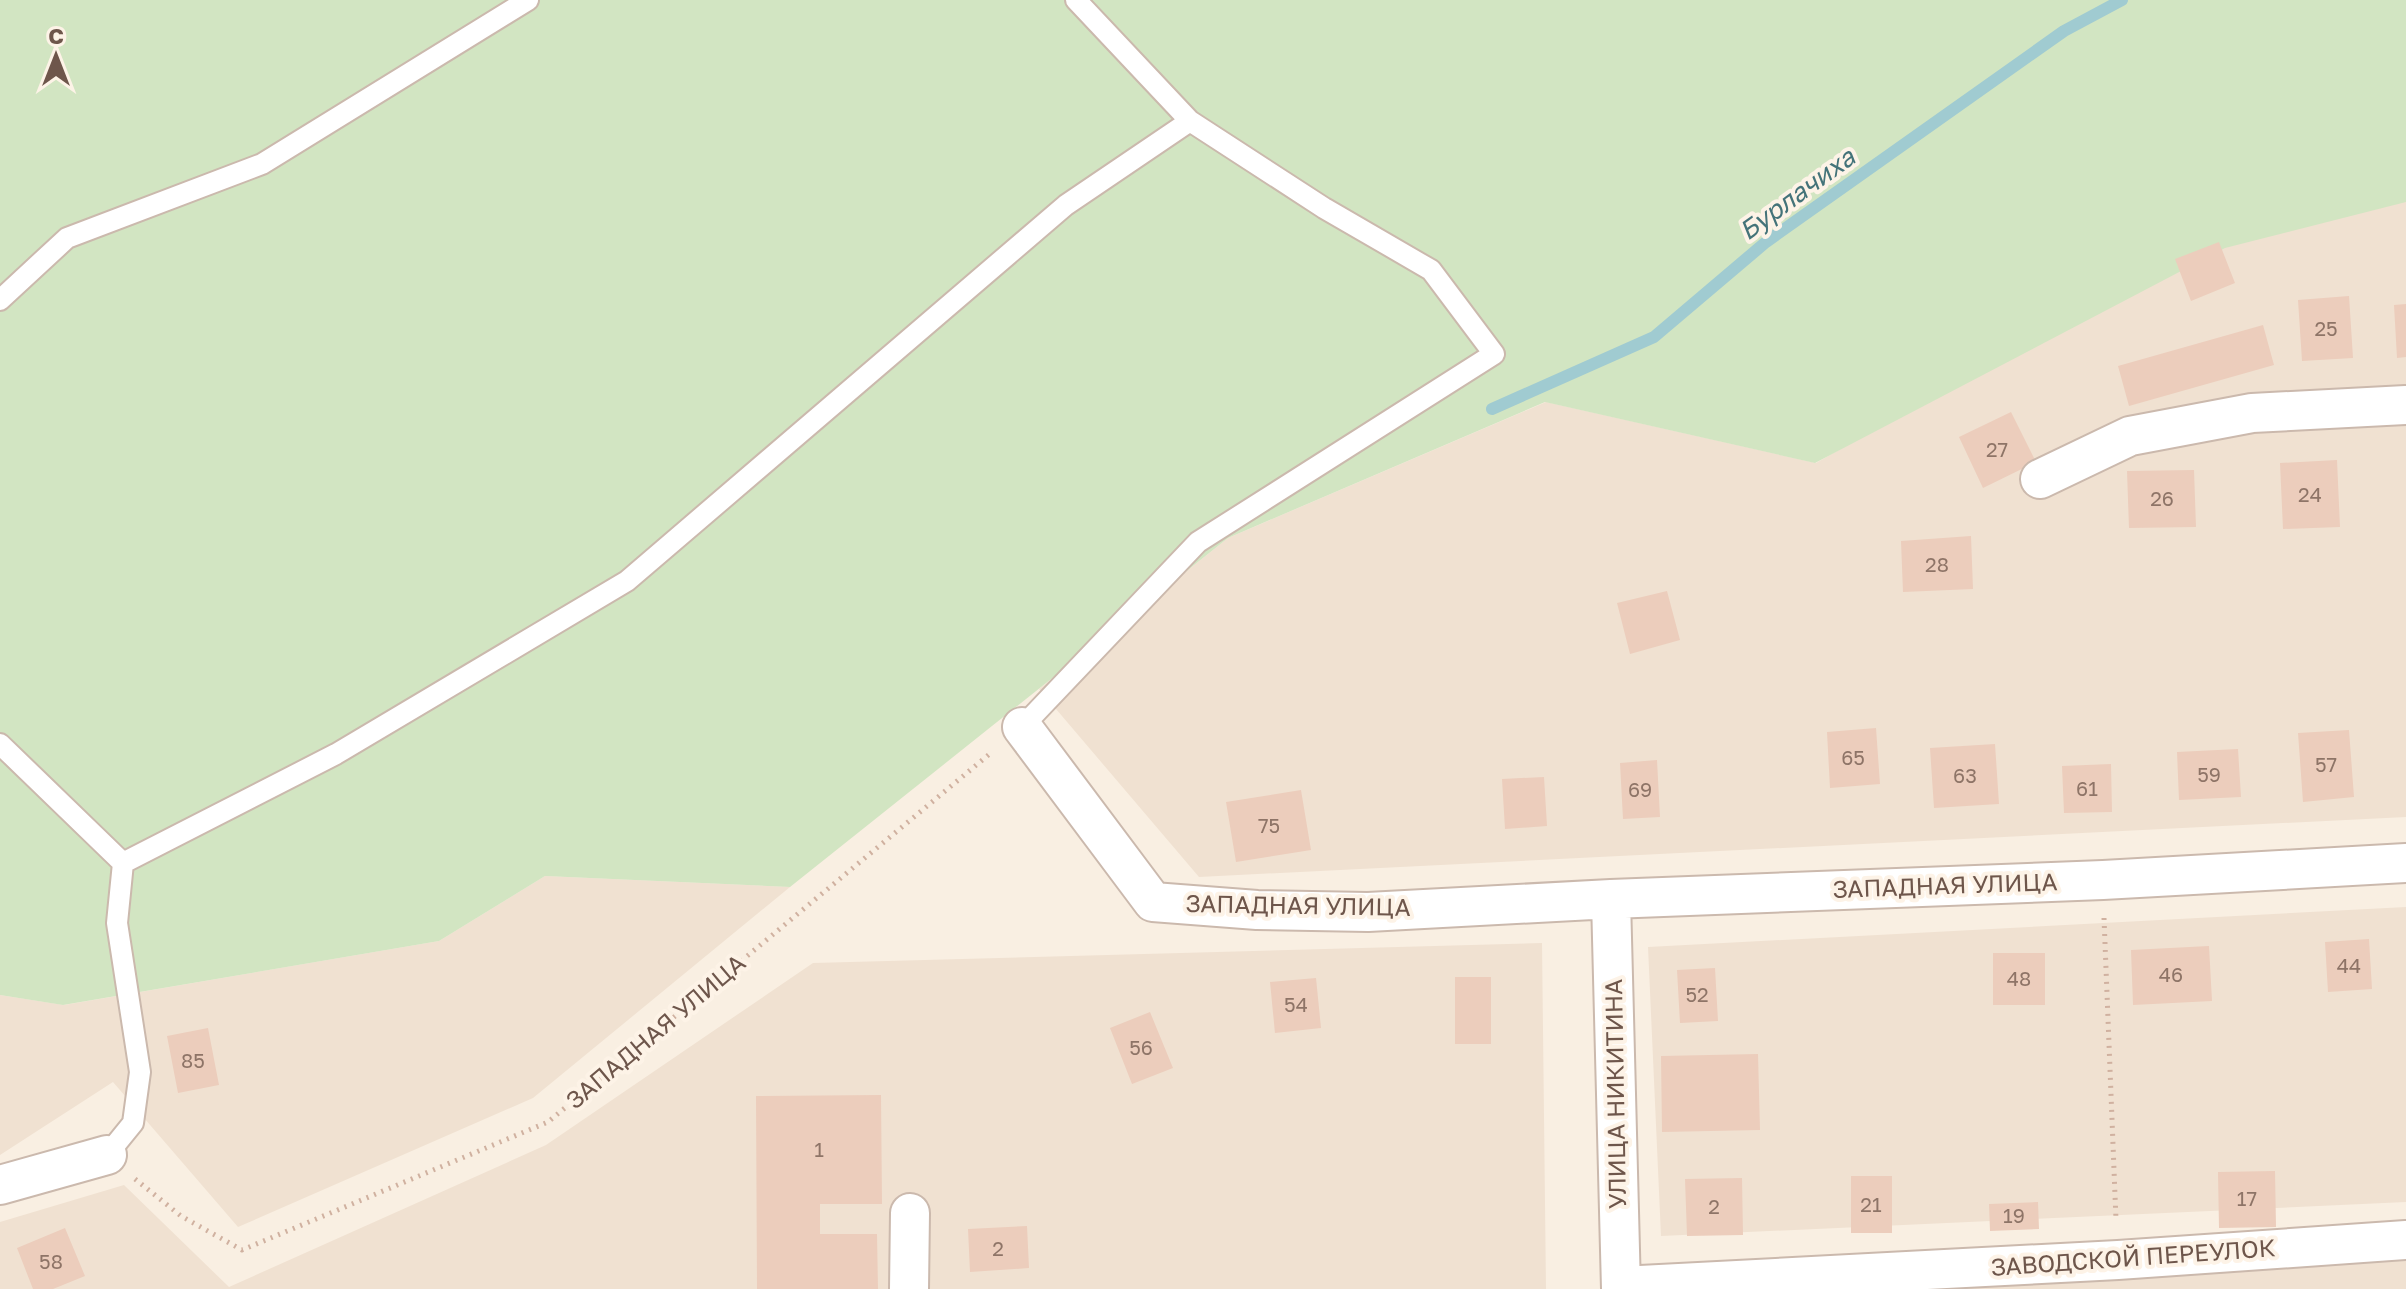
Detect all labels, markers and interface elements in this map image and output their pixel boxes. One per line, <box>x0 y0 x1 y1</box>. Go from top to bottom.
north arrow <box>16 16 96 96</box>
text: С <box>48 22 64 49</box>
water label: Бурлачиха <box>1733 140 1862 246</box>
house number: 25 <box>2314 316 2338 340</box>
house number: 27 <box>1986 437 2008 461</box>
house number: 24 <box>2298 482 2322 506</box>
house number: 26 <box>2150 486 2174 510</box>
house number: 28 <box>1925 552 1949 576</box>
house number: 65 <box>1841 745 1865 769</box>
house number: 57 <box>2315 752 2337 776</box>
house number: 59 <box>2197 762 2221 786</box>
house number: 63 <box>1953 763 1977 787</box>
house number: 61 <box>2076 776 2098 800</box>
house number: 69 <box>1628 777 1652 801</box>
house number: 75 <box>1258 813 1280 837</box>
street label: ЗАПАДНАЯ УЛИЦА <box>1832 866 2058 903</box>
street label: ЗАПАДНАЯ УЛИЦА <box>1185 888 1411 921</box>
street label: ЗАПАДНАЯ УЛИЦА <box>559 947 751 1114</box>
house number: 44 <box>2337 953 2361 977</box>
house number: 46 <box>2159 962 2183 986</box>
house number: 48 <box>2007 966 2031 990</box>
street label: УЛИЦА НИКИТИНА <box>1598 979 1631 1209</box>
house number: 52 <box>1685 982 1709 1006</box>
house number: 54 <box>1284 992 1308 1016</box>
house number: 56 <box>1129 1035 1153 1059</box>
house number: 85 <box>181 1048 205 1072</box>
house number: 1 <box>814 1137 824 1161</box>
house number: 17 <box>2237 1186 2257 1210</box>
house number: 21 <box>1860 1192 1882 1216</box>
house number: 2 <box>1708 1194 1720 1218</box>
house number: 19 <box>2003 1203 2025 1227</box>
street label: ЗАВОДСКОЙ ПЕРЕУЛОК <box>1990 1232 2276 1281</box>
house number: 2 <box>992 1236 1004 1260</box>
house number: 58 <box>39 1249 63 1273</box>

